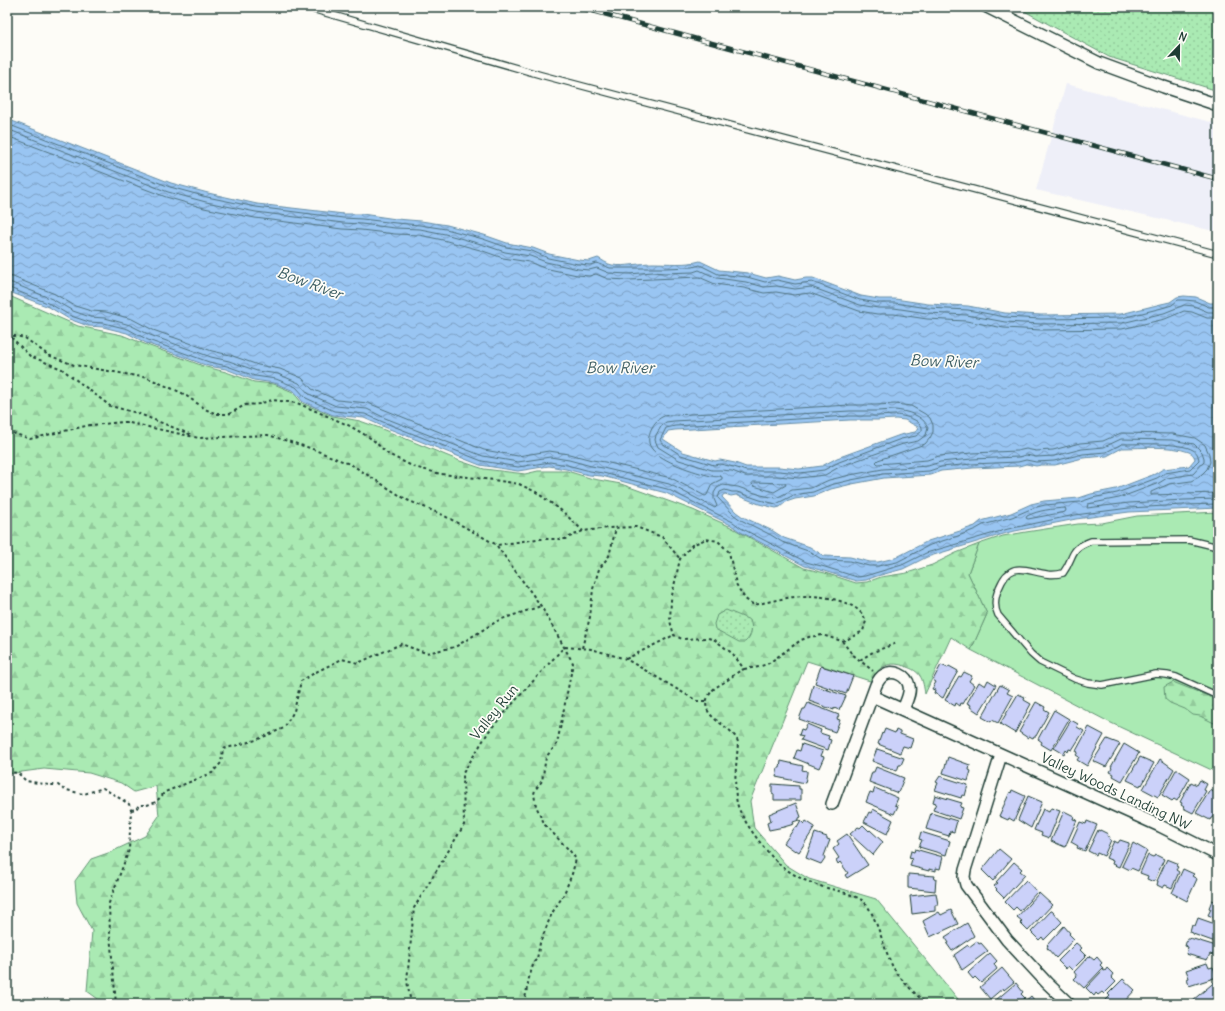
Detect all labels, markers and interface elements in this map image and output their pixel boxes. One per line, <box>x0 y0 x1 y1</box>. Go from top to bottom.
north arrow <box>1159 26 1199 66</box>
text: N <box>1177 29 1189 45</box>
water label: Bow River <box>275 262 347 304</box>
water label: Bow River <box>910 350 980 372</box>
water label: Bow River <box>586 358 656 377</box>
street label: Valley Run <box>466 681 522 743</box>
street label: Valley Woods Landing NW <box>1038 748 1194 834</box>

